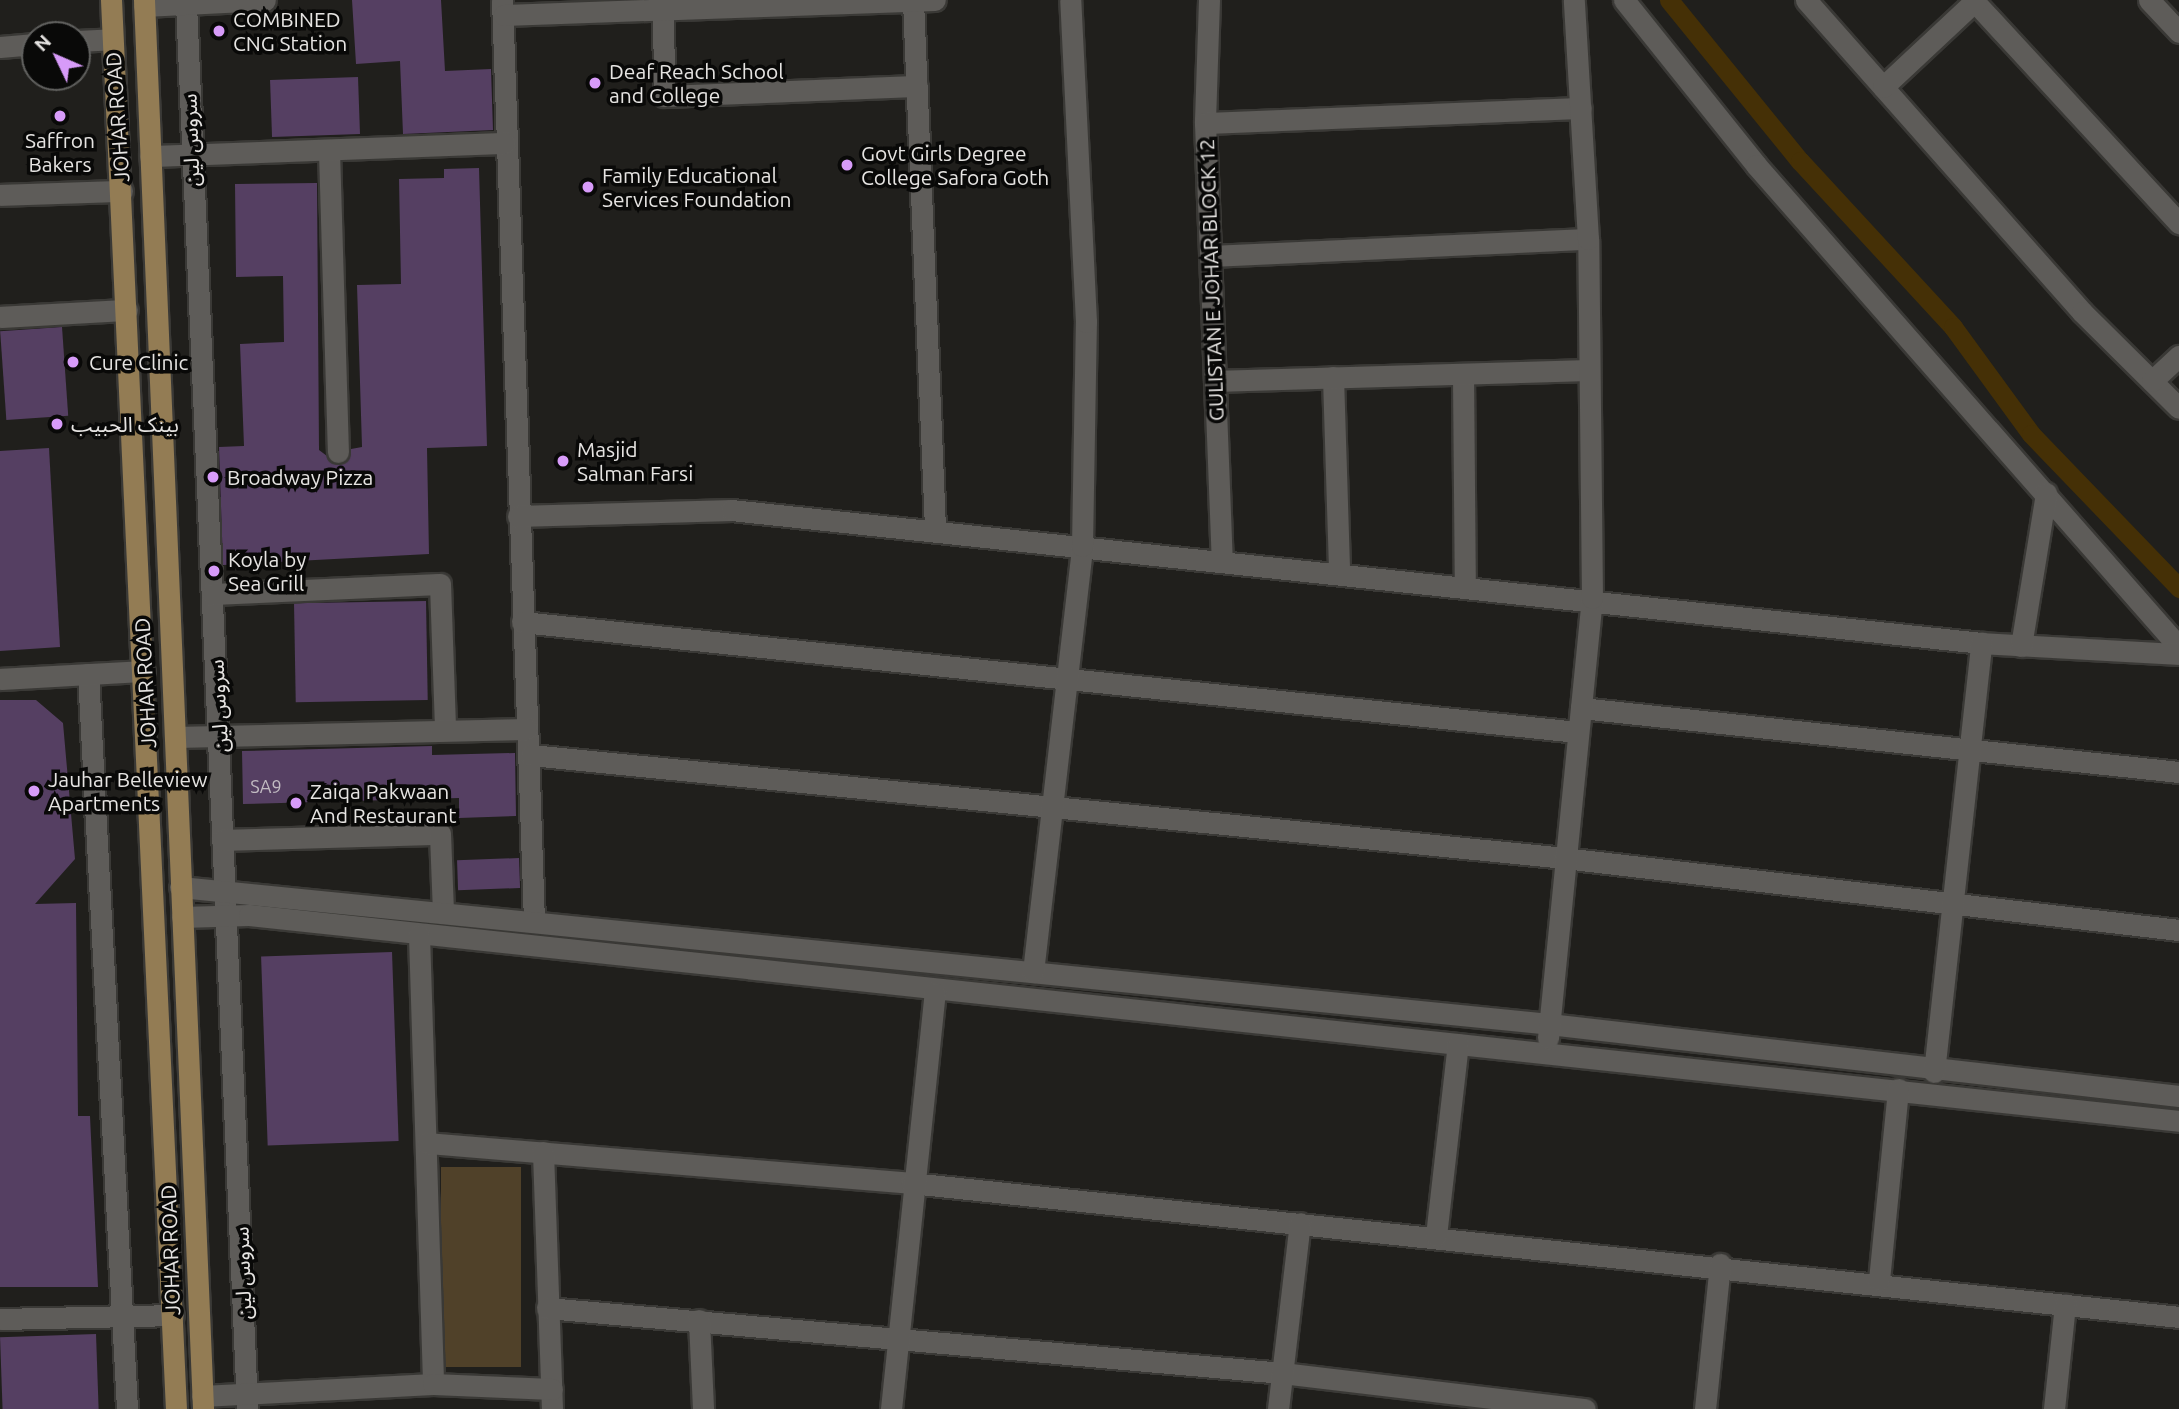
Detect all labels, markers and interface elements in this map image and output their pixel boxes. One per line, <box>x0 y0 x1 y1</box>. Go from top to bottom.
place label: COMBINED CNG Station <box>233 6 347 56</box>
north arrow <box>21 21 91 91</box>
marker: COMBINED CNG Station <box>211 23 227 39</box>
text: N <box>29 30 55 56</box>
street label: JOHAR ROAD <box>100 51 134 183</box>
place label: Deaf Reach School and College <box>609 58 784 108</box>
marker: Deaf Reach School and College <box>587 75 603 91</box>
street label: سروس لین <box>176 93 204 187</box>
marker: Saffron Bakers <box>52 108 68 124</box>
place label: Saffron Bakers <box>25 127 95 177</box>
street label: GULISTAN E JOHAR BLOCK 12 <box>1193 138 1229 422</box>
place label: Govt Girls Degree College Safora Goth <box>861 140 1049 190</box>
marker: Govt Girls Degree College Safora Goth <box>839 157 855 173</box>
place label: Family Educational Services Foundation <box>602 162 792 212</box>
marker: Family Educational Services Foundation <box>580 179 596 195</box>
place label: Cure Clinic <box>89 349 188 375</box>
marker: Cure Clinic <box>63 352 83 372</box>
place label: بينک الحبيب <box>71 411 179 437</box>
marker: بينک الحبيب <box>49 416 65 432</box>
place label: Masjid Salman Farsi <box>577 436 693 486</box>
marker: Masjid Salman Farsi <box>555 453 571 469</box>
place label: Broadway Pizza <box>227 464 373 490</box>
marker: Broadway Pizza <box>205 469 221 485</box>
place label: Koyla by Sea Grill <box>228 546 306 596</box>
marker: Koyla by Sea Grill <box>206 563 222 579</box>
street label: JOHAR ROAD <box>129 617 161 749</box>
street label: سروس لین <box>203 659 233 753</box>
place label: Jauhar Belleview Apartments <box>48 766 207 816</box>
house number: SA9 <box>250 775 282 797</box>
place label: Zaiqa Pakwaan And Restaurant <box>310 778 456 828</box>
marker: Jauhar Belleview Apartments <box>26 783 42 799</box>
marker: Zaiqa Pakwaan And Restaurant <box>288 795 304 811</box>
street label: JOHAR ROAD <box>155 1184 185 1316</box>
street label: سروس لین <box>228 1226 256 1320</box>

